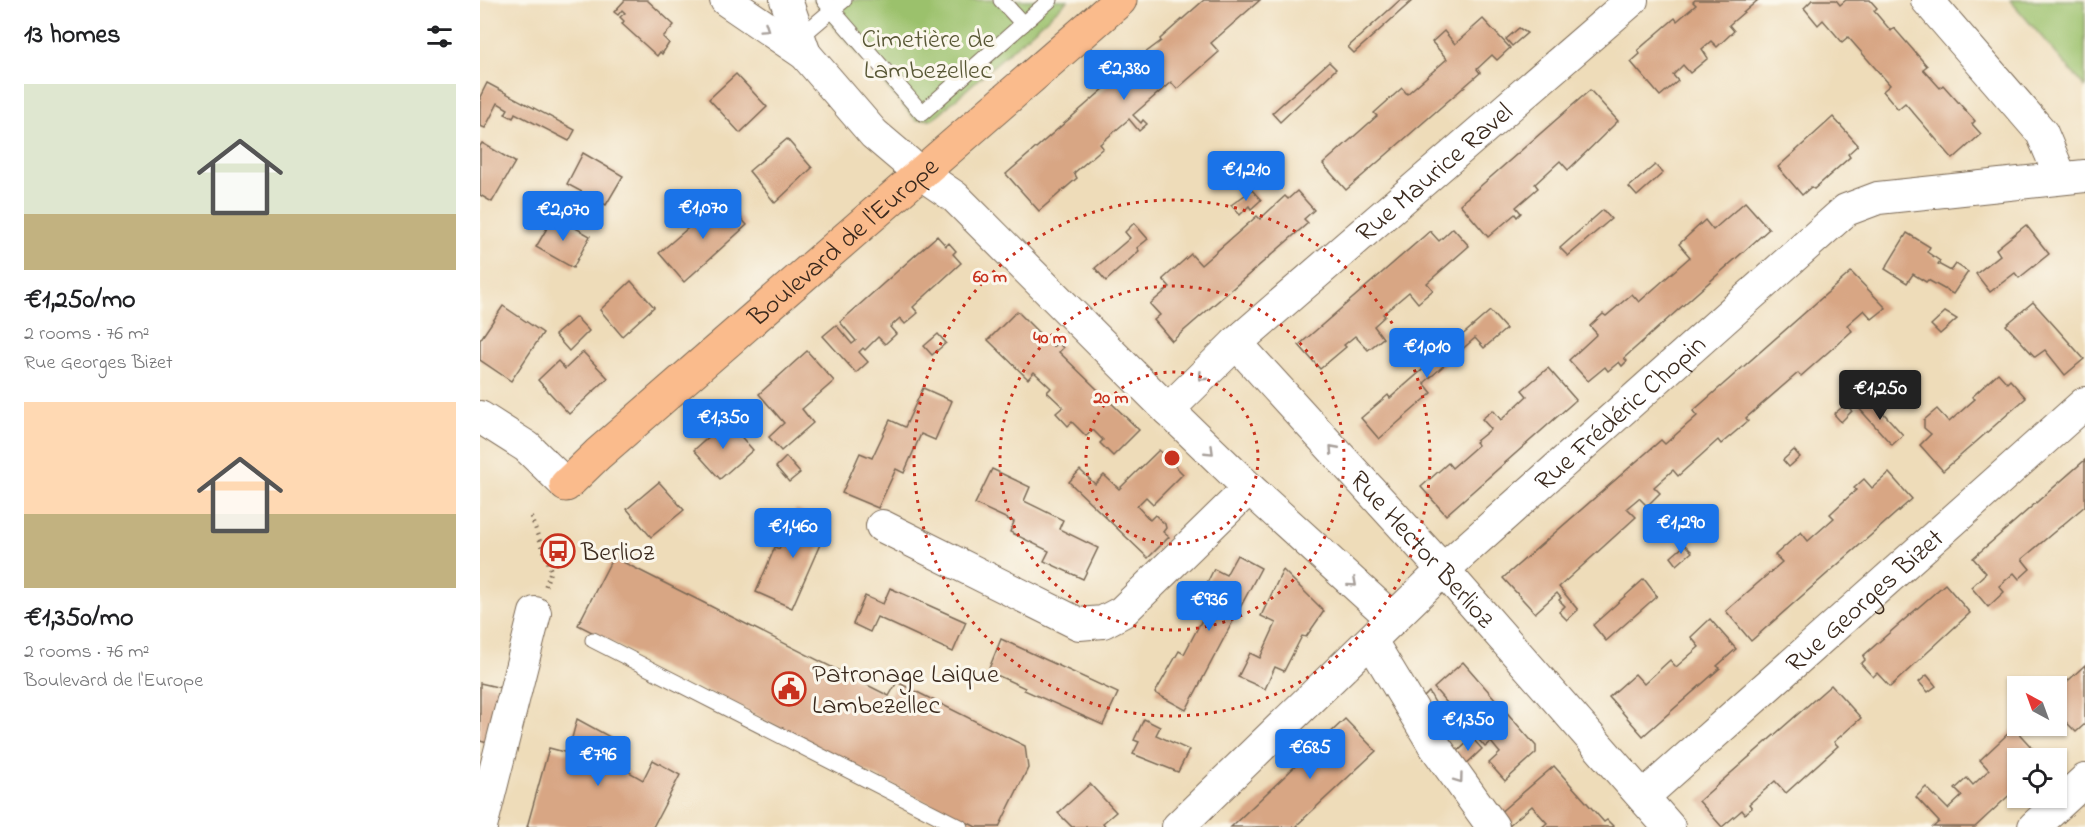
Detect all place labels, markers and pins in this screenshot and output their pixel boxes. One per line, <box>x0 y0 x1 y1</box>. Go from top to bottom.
pin: €2,380 <box>1075 50 1173 101</box>
pin: €1,210 <box>1197 151 1295 202</box>
pin: €1,070 <box>654 189 752 240</box>
pin: €2,070 <box>514 191 612 242</box>
pin: €1,010 <box>1378 328 1476 379</box>
pin: €1,250 <box>1831 370 1929 421</box>
pin: €1,350 <box>674 399 772 450</box>
centre of rings <box>1162 448 1182 468</box>
pin: €1,290 <box>1632 504 1730 555</box>
pin: €1,460 <box>744 508 842 559</box>
bus stop icon: Berlioz <box>540 533 576 569</box>
place label: Berlioz <box>580 534 655 573</box>
pin: €936 <box>1173 581 1245 632</box>
place label: Patronage Laique Lambezellec <box>812 656 1000 726</box>
public building icon: Patronage Laique Lambezellec <box>771 671 807 707</box>
pin: €1,350 <box>1419 701 1517 752</box>
pin: €685 <box>1274 729 1346 780</box>
pin: €796 <box>562 736 634 787</box>

